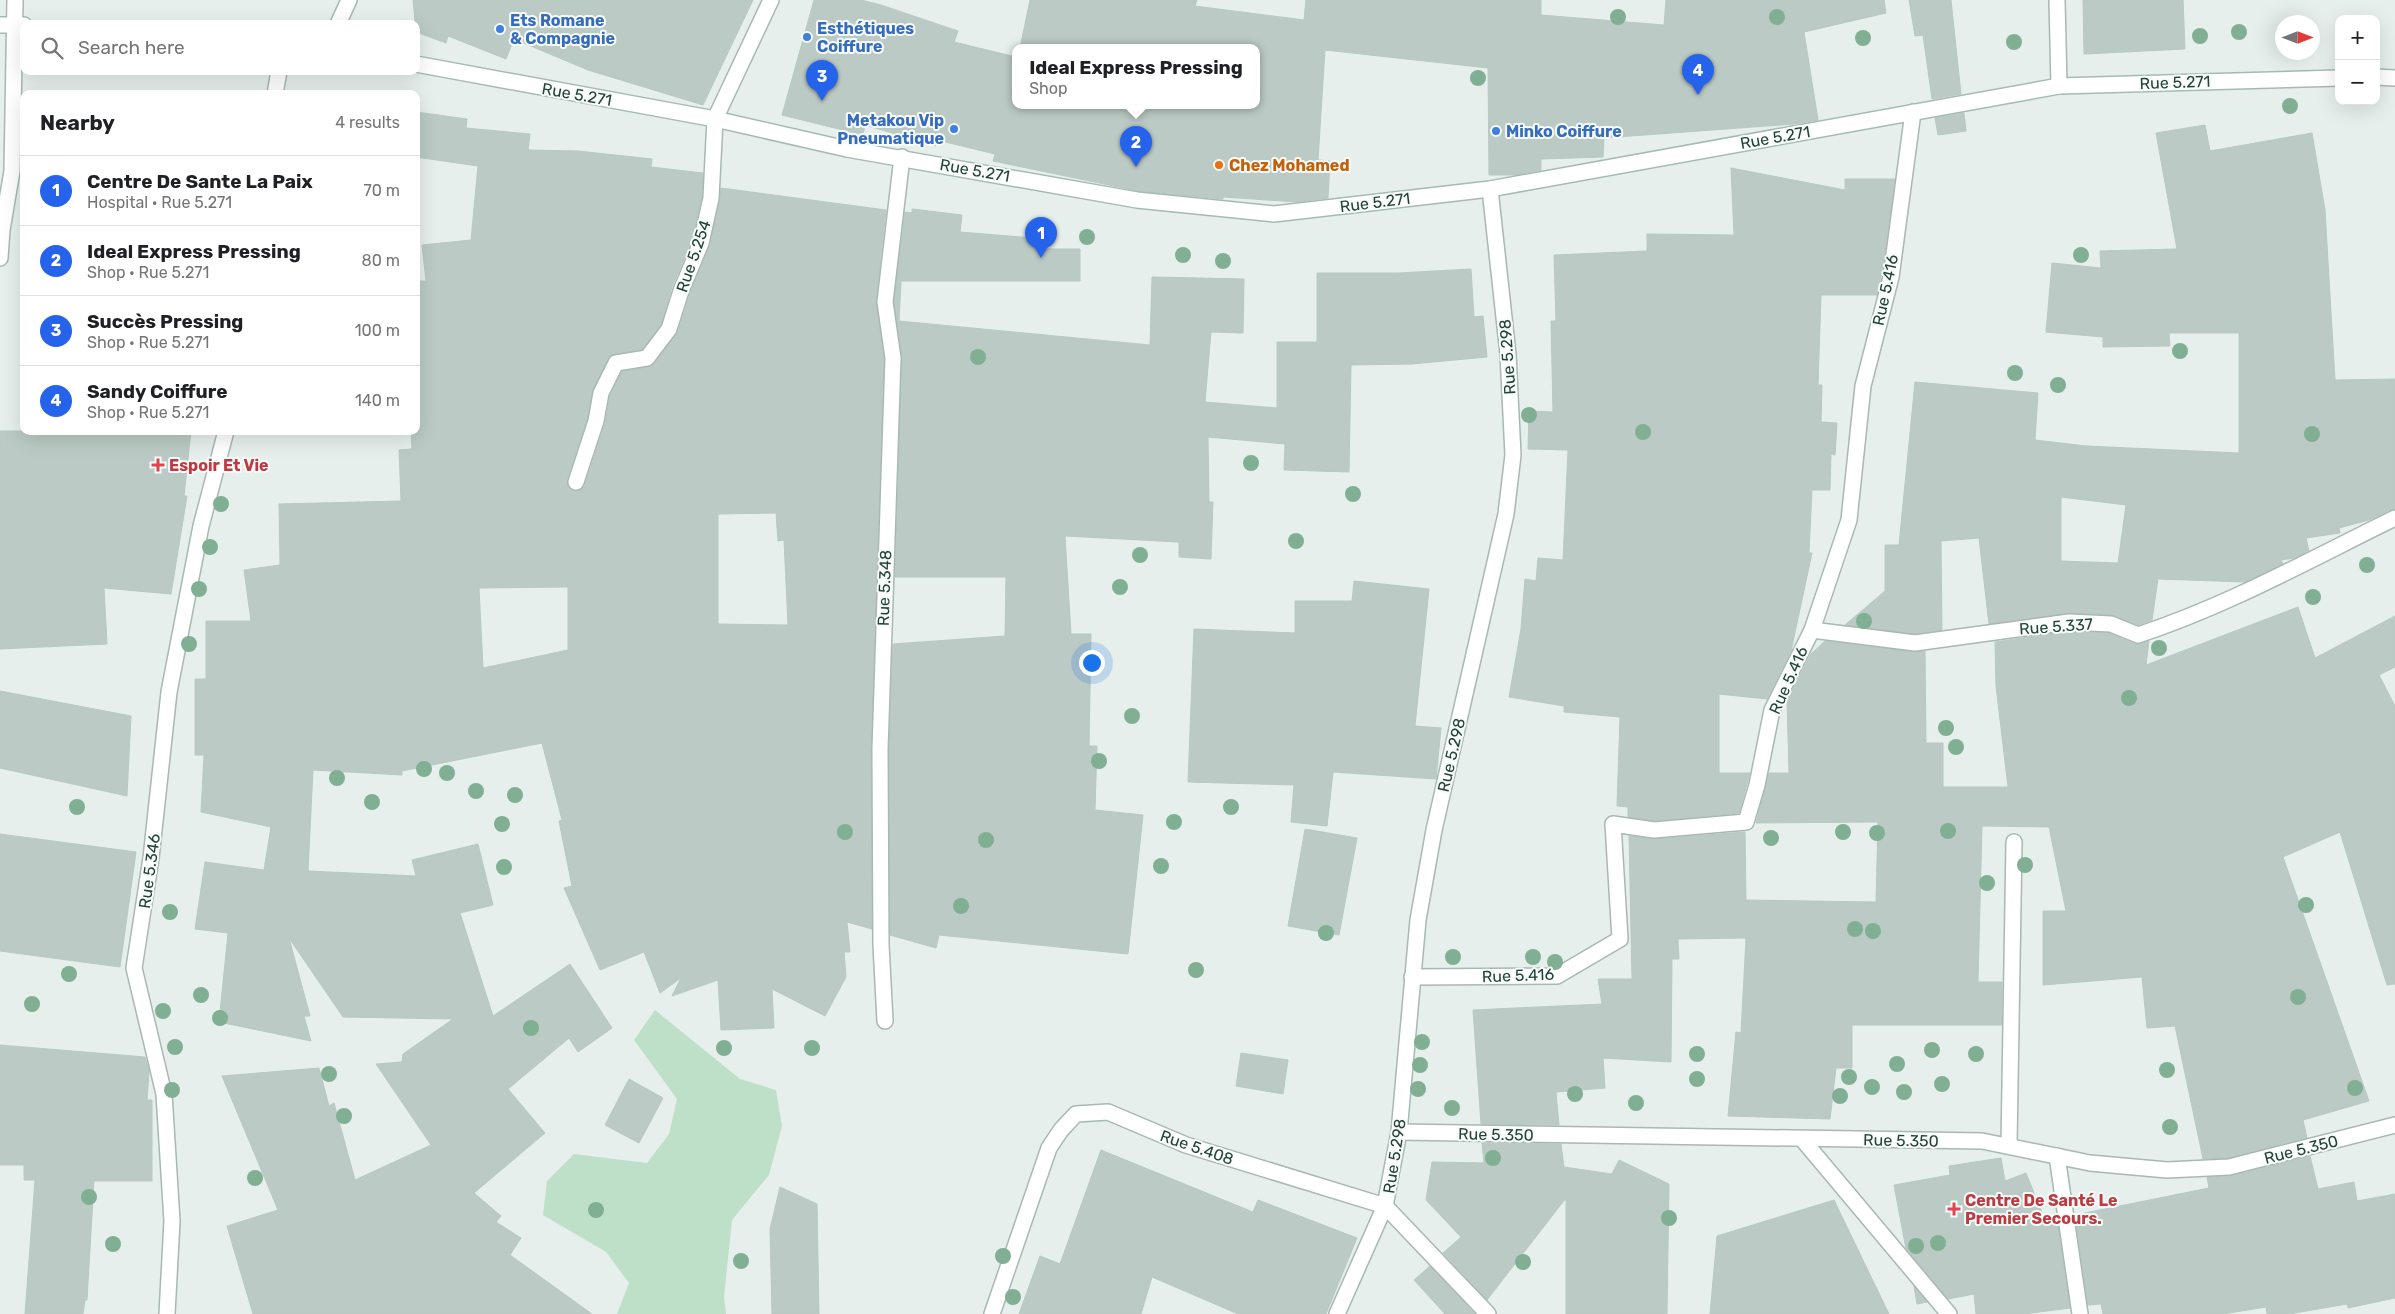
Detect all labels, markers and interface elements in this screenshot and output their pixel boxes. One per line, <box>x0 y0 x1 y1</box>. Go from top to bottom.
place label: Ets Romane & Compagnie <box>510 11 615 48</box>
north arrow <box>2275 15 2320 60</box>
map controls <box>2335 15 2380 105</box>
button: + <box>2335 15 2380 60</box>
place label: Esthétiques Coiffure <box>817 19 914 56</box>
search box <box>20 20 420 75</box>
marker: Ets Romane & Compagnie <box>494 23 506 35</box>
marker: Esthétiques Coiffure <box>801 31 813 43</box>
icon: search <box>38 34 66 62</box>
text: Search here <box>78 36 185 59</box>
popup <box>1012 44 1260 109</box>
pin: 4 <box>1682 54 1714 95</box>
text: Ideal Express Pressing <box>1029 56 1243 79</box>
pin: 3 <box>806 60 838 101</box>
button: − <box>2335 60 2380 105</box>
street label: Rue 5.271 <box>2139 72 2211 93</box>
street label: Rue 5.271 <box>540 79 613 110</box>
text: Shop <box>1029 79 1068 98</box>
text: Nearby <box>40 110 115 135</box>
place label: Metakou Vip Pneumatique <box>837 111 944 148</box>
text: 4 results <box>335 113 400 132</box>
place label: Minko Coiffure <box>1506 122 1622 141</box>
street label: Rue 5.271 <box>1739 122 1812 153</box>
marker: Metakou Vip Pneumatique <box>948 123 960 135</box>
marker: Minko Coiffure <box>1490 125 1502 137</box>
pin: 2 <box>1120 126 1152 167</box>
street label: Rue 5.271 <box>938 155 1011 186</box>
place label: Chez Mohamed <box>1229 156 1349 175</box>
marker: Chez Mohamed <box>1213 159 1225 171</box>
text: Centre De Sante La Paix <box>87 170 313 193</box>
text: 1 <box>52 181 60 200</box>
text: 70 m <box>363 181 400 200</box>
street label: Rue 5.271 <box>1339 189 1411 216</box>
text: Hospital · Rue 5.271 <box>87 193 232 212</box>
street label: Rue 5.254 <box>672 217 715 295</box>
pin: 1 <box>1025 217 1057 258</box>
text: Ideal Express Pressing <box>87 240 301 263</box>
text: 2 <box>51 251 61 270</box>
text: 80 m <box>362 251 400 270</box>
street label: Rue 5.416 <box>1869 252 1902 327</box>
text: Shop · Rue 5.271 <box>87 263 209 282</box>
text: Succès Pressing <box>87 310 243 333</box>
street label: Rue 5.298 <box>1495 319 1520 395</box>
text: 3 <box>51 321 61 340</box>
text: 100 m <box>355 321 400 340</box>
text: Shop · Rue 5.271 <box>87 333 209 352</box>
text: Sandy Coiffure <box>87 380 228 403</box>
text: 4 <box>51 391 61 410</box>
text: 140 m <box>355 391 400 410</box>
text: Shop · Rue 5.271 <box>87 403 209 422</box>
place label: Espoir Et Vie <box>169 456 269 475</box>
marker: Espoir Et Vie <box>151 458 165 472</box>
street label: Rue 5.348 <box>874 550 895 626</box>
street label: Rue 5.337 <box>2019 614 2094 639</box>
street label: Rue 5.416 <box>1765 643 1812 717</box>
your location <box>1079 650 1105 676</box>
street label: Rue 5.298 <box>1434 716 1469 794</box>
street label: Rue 5.346 <box>135 832 164 910</box>
street label: Rue 5.416 <box>1482 965 1555 986</box>
street label: Rue 5.298 <box>1379 1117 1410 1195</box>
street label: Rue 5.350 <box>1458 1124 1534 1145</box>
street label: Rue 5.408 <box>1158 1126 1236 1169</box>
street label: Rue 5.350 <box>1863 1130 1939 1151</box>
street label: Rue 5.350 <box>2262 1131 2340 1168</box>
place label: Centre De Santé Le Premier Secours. <box>1965 1191 2118 1228</box>
marker: Centre De Santé Le Premier Secours. <box>1947 1202 1961 1216</box>

